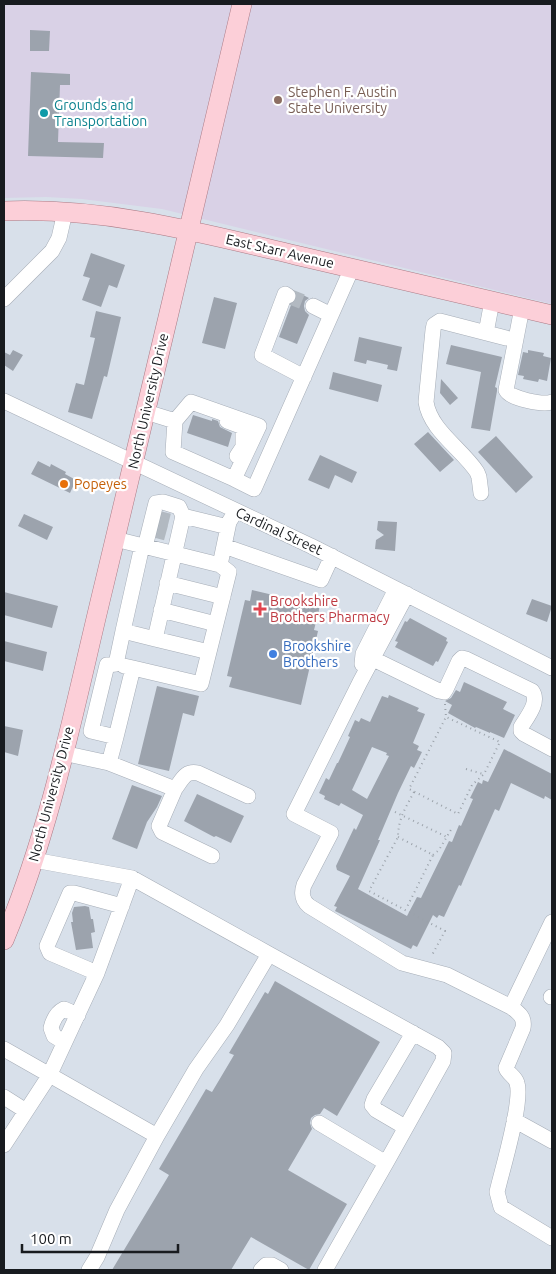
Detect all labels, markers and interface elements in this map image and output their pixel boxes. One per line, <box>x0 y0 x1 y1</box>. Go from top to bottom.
place label: Stephen F. Austin State University <box>288 84 397 116</box>
marker: Stephen F. Austin State University <box>272 94 284 106</box>
place label: Grounds and Transportation <box>54 97 147 129</box>
marker: Grounds and Transportation <box>38 107 50 119</box>
street label: East Starr Avenue <box>224 231 336 271</box>
street label: North University Drive <box>125 331 171 471</box>
place label: Popeyes <box>74 476 127 492</box>
marker: Popeyes <box>58 478 70 490</box>
street label: Cardinal Street <box>233 504 325 558</box>
place label: Brookshire Brothers Pharmacy <box>270 593 390 625</box>
marker: Brookshire Brothers Pharmacy <box>254 603 266 615</box>
place label: Brookshire Brothers <box>283 638 351 670</box>
marker: Brookshire Brothers <box>267 648 279 660</box>
street label: North University Drive <box>25 725 77 863</box>
scale bar <box>22 1222 179 1254</box>
text: 100 m <box>30 1230 72 1247</box>

